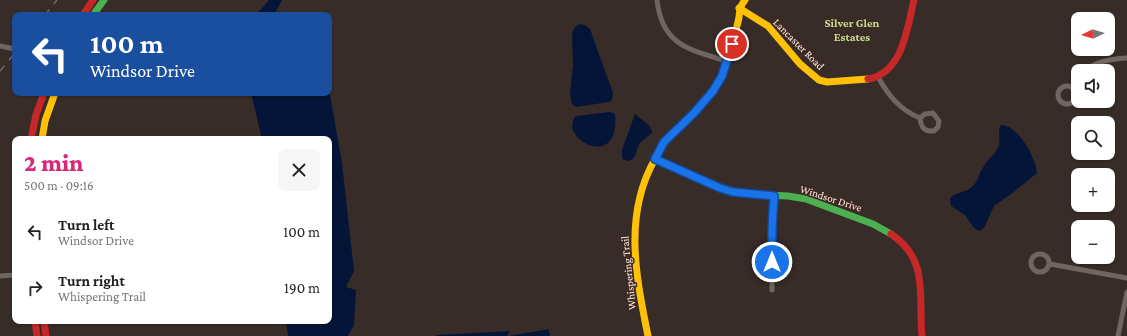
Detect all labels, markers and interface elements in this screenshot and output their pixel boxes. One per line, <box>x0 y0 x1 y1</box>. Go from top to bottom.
north arrow <box>1071 12 1115 56</box>
map controls <box>1071 12 1115 264</box>
street label: Lancaster Road <box>771 16 827 72</box>
district label: Silver Glen Estates <box>825 16 880 44</box>
pin <box>715 27 749 61</box>
icon: left <box>24 28 76 80</box>
text: 100 m <box>90 28 164 59</box>
icon: arrive <box>721 33 743 55</box>
text: Windsor Drive <box>90 61 195 81</box>
button: sound <box>1071 64 1115 108</box>
button: search <box>1071 116 1115 160</box>
text: 2 min <box>24 149 83 176</box>
button: close <box>278 149 320 191</box>
button: + <box>1071 168 1115 212</box>
text: 500 m · 09:16 <box>24 178 94 193</box>
street label: Windsor Drive <box>799 182 864 214</box>
text: Turn left <box>58 217 114 233</box>
button: − <box>1071 220 1115 264</box>
icon: left <box>24 221 46 243</box>
text: 100 m <box>283 224 320 240</box>
text: Windsor Drive <box>58 233 134 248</box>
street label: Whispering Trail <box>618 235 639 311</box>
position arrow <box>751 241 793 283</box>
text: Turn right <box>58 273 125 289</box>
icon: right <box>24 277 46 299</box>
text: 190 m <box>284 280 320 296</box>
text: Whispering Trail <box>58 289 146 304</box>

